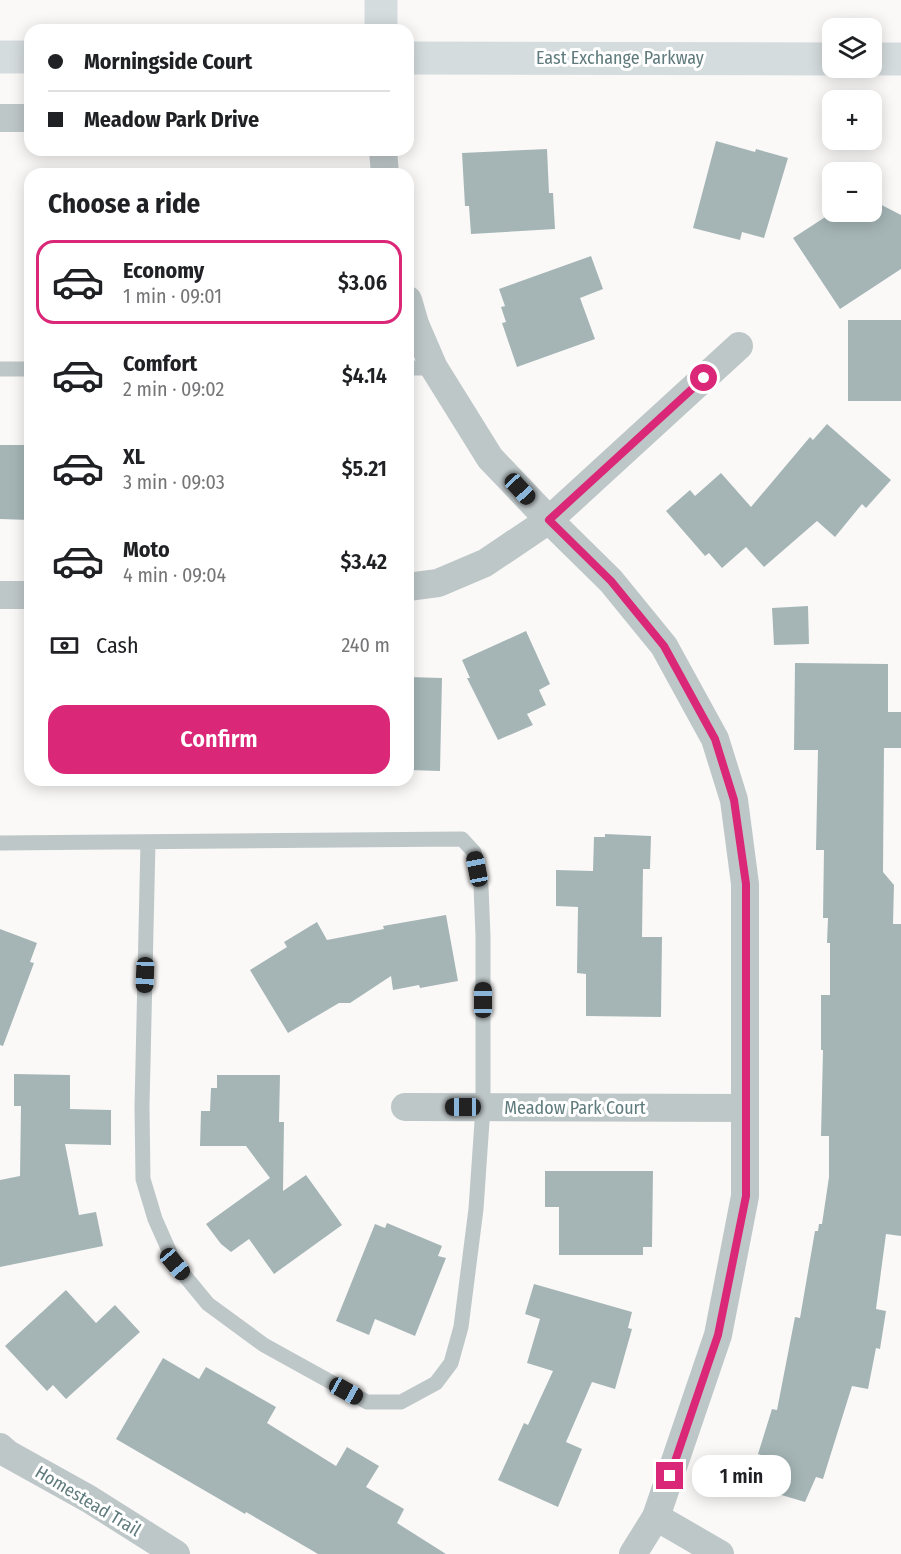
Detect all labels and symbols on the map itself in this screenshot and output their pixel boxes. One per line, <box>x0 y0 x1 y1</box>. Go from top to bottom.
street label: East Exchange Parkway <box>536 47 704 69</box>
route start <box>690 364 717 391</box>
car <box>501 470 539 508</box>
car <box>465 850 489 888</box>
car <box>135 957 155 993</box>
car <box>474 982 492 1018</box>
street label: Meadow Park Court <box>504 1097 646 1119</box>
car <box>445 1098 481 1116</box>
car <box>157 1244 193 1284</box>
car <box>326 1374 366 1408</box>
callout: 1 min <box>691 1455 790 1497</box>
street label: Homestead Trail <box>31 1461 145 1541</box>
route end <box>656 1462 683 1489</box>

